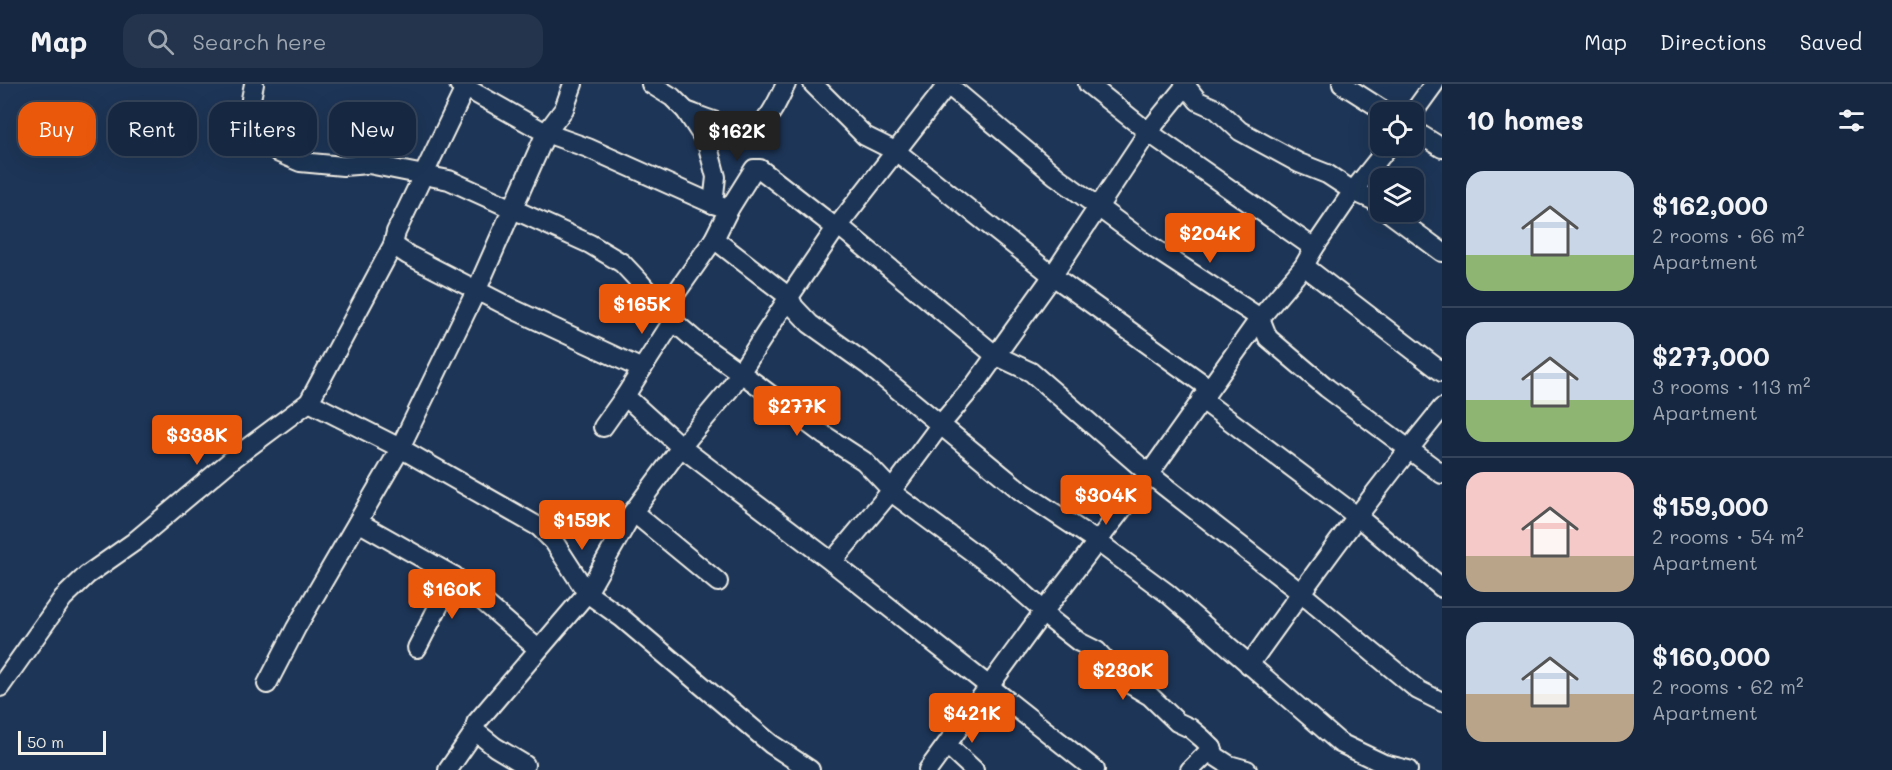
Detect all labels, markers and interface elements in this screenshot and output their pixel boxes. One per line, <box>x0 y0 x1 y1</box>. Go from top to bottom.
search box <box>123 14 543 68</box>
text: Map <box>30 23 87 59</box>
icon: search <box>144 25 177 58</box>
text: Search here <box>192 27 326 56</box>
text: Map <box>1584 28 1627 55</box>
text: Directions <box>1660 28 1767 55</box>
text: Saved <box>1800 28 1862 55</box>
chip: Buy <box>18 102 96 156</box>
chip: Rent <box>108 102 197 156</box>
chip: Filters <box>209 102 317 156</box>
chip: New <box>329 102 416 156</box>
map controls <box>1370 102 1424 222</box>
button: locate <box>1370 102 1424 156</box>
text: 10 homes <box>1466 103 1584 137</box>
icon: filters <box>1835 104 1868 137</box>
pin: $162K <box>695 111 779 162</box>
text: $162K <box>708 117 766 143</box>
button: layers <box>1370 168 1424 222</box>
text: $162,000 <box>1652 188 1768 222</box>
icon: home <box>1514 195 1586 267</box>
pin: $204K <box>1168 213 1252 264</box>
text: $204K <box>1179 219 1241 245</box>
text: 2 rooms · 66 m² <box>1652 222 1805 248</box>
text: Apartment <box>1652 248 1758 274</box>
pin: $165K <box>600 284 684 335</box>
text: $165K <box>613 290 671 316</box>
text: $277,000 <box>1652 339 1770 373</box>
icon: home <box>1514 346 1586 418</box>
text: 3 rooms · 113 m² <box>1652 373 1811 399</box>
pin: $277K <box>755 386 839 437</box>
text: $277K <box>768 392 826 418</box>
text: Apartment <box>1652 399 1758 425</box>
pin: $338K <box>155 415 239 466</box>
text: $338K <box>166 421 228 447</box>
pin: $304K <box>1064 475 1148 526</box>
text: $304K <box>1074 481 1138 507</box>
text: $159,000 <box>1652 489 1769 523</box>
icon: home <box>1514 496 1586 568</box>
pin: $159K <box>540 500 624 551</box>
text: $159K <box>553 506 611 532</box>
text: 2 rooms · 54 m² <box>1652 523 1804 549</box>
text: Apartment <box>1652 549 1758 575</box>
pin: $160K <box>410 569 494 620</box>
text: $160K <box>422 575 482 601</box>
text: $160,000 <box>1652 639 1770 673</box>
icon: home <box>1514 646 1586 718</box>
pin: $230K <box>1081 650 1165 701</box>
text: $230K <box>1092 656 1154 682</box>
text: 2 rooms · 62 m² <box>1652 673 1804 699</box>
pin: $421K <box>930 693 1014 744</box>
text: $421K <box>943 699 1001 725</box>
text: Apartment <box>1652 699 1758 725</box>
scale bar <box>18 728 106 756</box>
text: 50 m <box>27 731 64 752</box>

